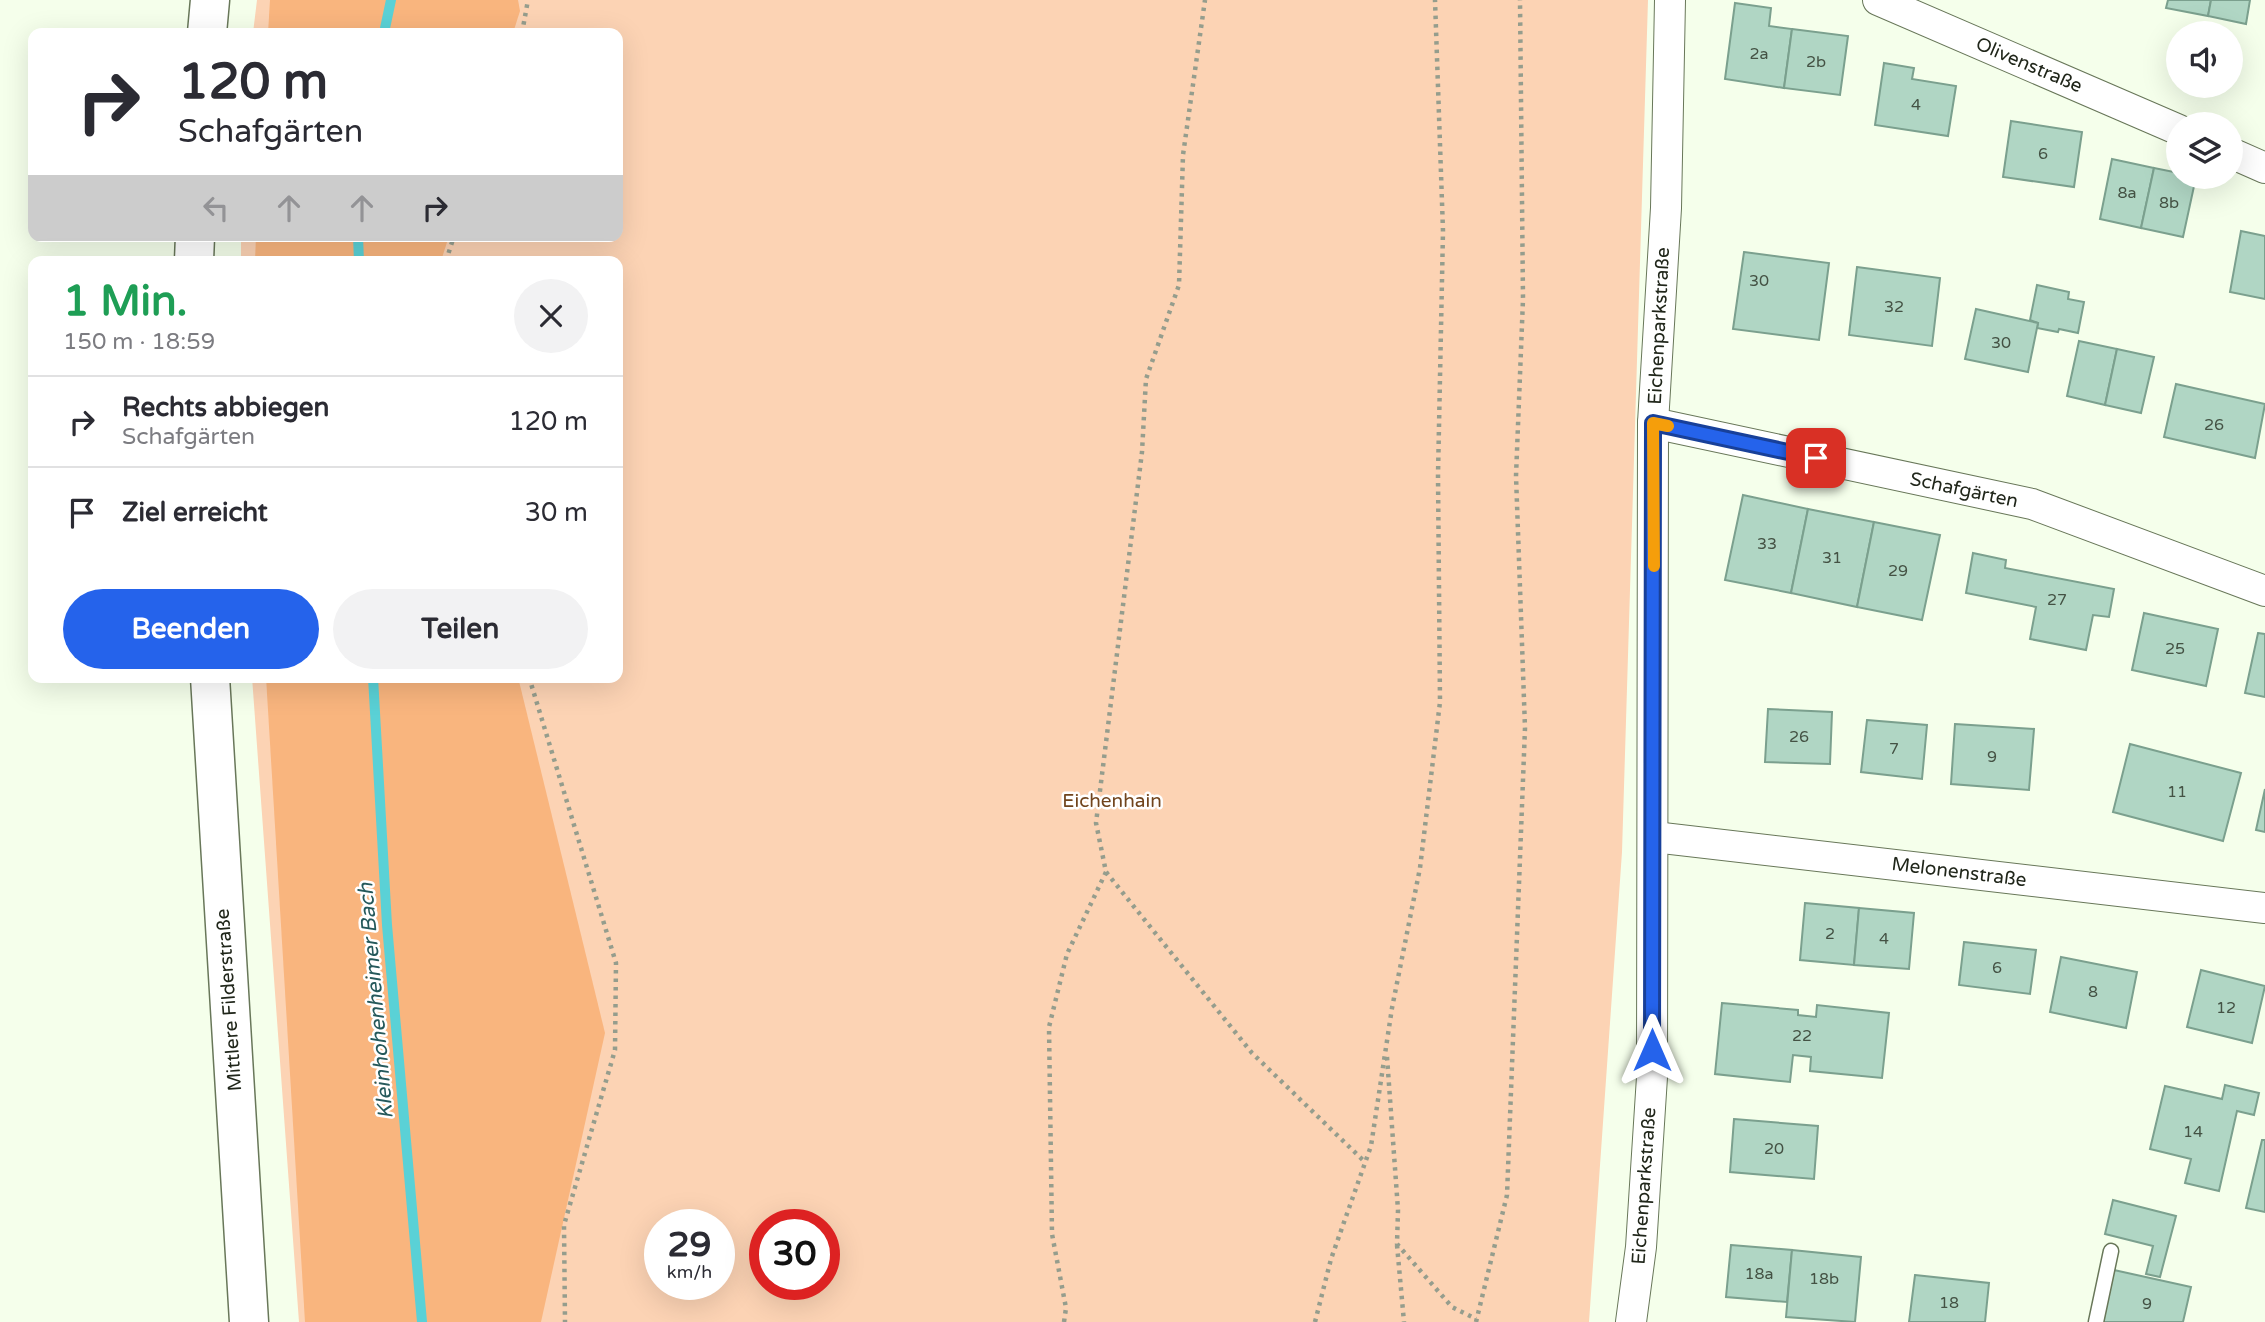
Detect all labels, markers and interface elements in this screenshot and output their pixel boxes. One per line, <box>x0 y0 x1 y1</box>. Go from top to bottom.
map controls <box>2166 21 2243 189</box>
button: sound <box>2166 21 2243 98</box>
street label: Olivenstraße <box>1972 33 2086 97</box>
house number: 2a <box>1749 44 1769 64</box>
house number: 2b <box>1806 52 1826 72</box>
text: 120 m <box>178 53 328 112</box>
icon: right <box>63 56 154 147</box>
house number: 4 <box>1911 95 1921 115</box>
button: layers <box>2166 112 2243 189</box>
text: Schafgärten <box>178 113 363 151</box>
house number: 6 <box>2038 144 2048 164</box>
house number: 8a <box>2117 183 2137 203</box>
icon: left <box>197 189 235 227</box>
icon: ahead <box>270 189 308 227</box>
icon: ahead <box>343 189 381 227</box>
icon: right <box>416 189 454 227</box>
house number: 8b <box>2159 193 2179 213</box>
street label: Eichenparkstraße <box>1644 247 1674 405</box>
house number: 30 <box>1749 271 1769 291</box>
text: 1 Min. <box>63 276 187 327</box>
button: close <box>514 279 588 353</box>
house number: 32 <box>1884 297 1904 317</box>
text: 150 m · 18:59 <box>63 328 215 356</box>
house number: 30 <box>1991 333 2011 353</box>
text: Rechts abbiegen <box>122 392 329 423</box>
icon: right <box>63 403 101 441</box>
text: 120 m <box>508 406 588 437</box>
house number: 26 <box>2204 415 2224 435</box>
text: Schafgärten <box>122 423 255 451</box>
pin <box>1786 428 1846 488</box>
icon: arrive <box>1797 439 1835 477</box>
street label: Schafgärten <box>1908 468 2020 512</box>
icon: arrive <box>63 494 101 532</box>
text: Ziel erreicht <box>122 497 268 528</box>
text: 30 m <box>525 497 588 528</box>
house number: 33 <box>1757 534 1777 554</box>
house number: 31 <box>1822 548 1842 568</box>
house number: 29 <box>1888 561 1908 581</box>
button: Beenden <box>63 589 319 669</box>
button: Teilen <box>333 589 588 669</box>
house number: 27 <box>2047 590 2067 610</box>
house number: 25 <box>2165 639 2185 659</box>
house number: 26 <box>1789 727 1809 747</box>
house number: 7 <box>1889 739 1899 759</box>
house number: 9 <box>1987 747 1997 767</box>
house number: 11 <box>2167 782 2187 802</box>
park label: Eichenhain <box>1062 790 1162 812</box>
street label: Melonenstraße <box>1890 853 2028 891</box>
water label: Kleinhohenheimer Bach <box>353 881 399 1120</box>
street label: Mittlere Filderstraße <box>212 908 246 1092</box>
house number: 2 <box>1825 924 1835 944</box>
house number: 4 <box>1879 929 1889 949</box>
house number: 6 <box>1992 958 2002 978</box>
house number: 8 <box>2088 982 2098 1002</box>
house number: 12 <box>2216 998 2236 1018</box>
position arrow <box>1615 1013 1689 1087</box>
house number: 22 <box>1792 1026 1812 1046</box>
street label: Eichenparkstraße <box>1628 1107 1660 1265</box>
house number: 14 <box>2183 1122 2203 1142</box>
house number: 20 <box>1764 1139 1784 1159</box>
speed limit sign: 30 <box>749 1209 840 1300</box>
text: 29 <box>668 1224 711 1266</box>
text: km/h <box>667 1261 712 1283</box>
house number: 18a <box>1744 1264 1774 1284</box>
house number: 18b <box>1809 1269 1839 1289</box>
house number: 18 <box>1939 1293 1959 1313</box>
house number: 9 <box>2142 1294 2152 1314</box>

